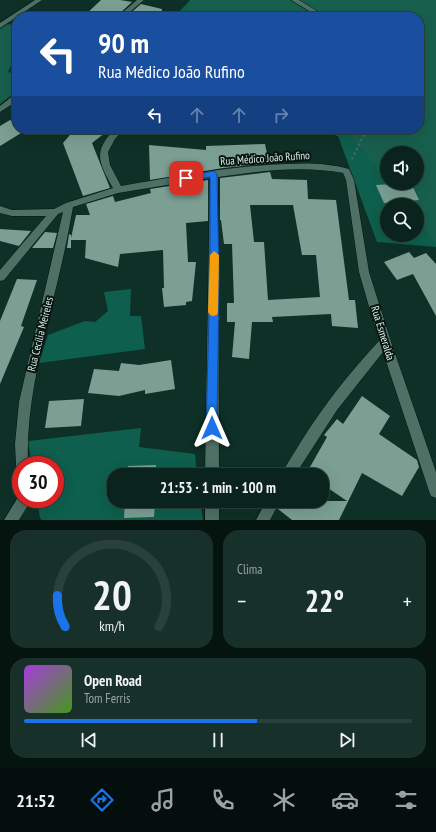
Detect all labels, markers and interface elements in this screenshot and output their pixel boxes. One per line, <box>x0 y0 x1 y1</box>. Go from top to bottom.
text: 90 m <box>98 24 149 61</box>
icon: left <box>32 28 84 80</box>
text: Rua Médico João Rufino <box>98 60 245 83</box>
icon: left <box>144 104 166 126</box>
icon: ahead <box>186 104 208 126</box>
icon: ahead <box>228 104 250 126</box>
icon: right <box>270 104 292 126</box>
map controls <box>380 146 424 242</box>
button: sound <box>380 146 424 190</box>
street label: Rua Médico João Rufino <box>220 148 310 168</box>
pin <box>169 161 203 195</box>
icon: arrive <box>175 167 197 189</box>
button: search <box>380 198 424 242</box>
street label: Rua Cecília Meireles <box>24 295 56 373</box>
street label: Rua Esmeralda <box>368 304 398 362</box>
position arrow <box>191 407 233 449</box>
speed limit sign: 30 <box>12 456 64 508</box>
text: 21:53 · 1 min · 100 m <box>160 478 276 497</box>
text: Clima <box>237 561 262 578</box>
text: 20 <box>92 568 131 621</box>
text: 22° <box>305 581 344 620</box>
text: − <box>237 587 246 615</box>
text: + <box>403 587 412 615</box>
text: km/h <box>99 616 124 635</box>
text: Open Road <box>84 671 142 690</box>
text: Tom Ferris <box>84 690 130 707</box>
icon: previous <box>78 729 100 751</box>
icon: pause <box>207 729 229 751</box>
icon: next <box>336 729 358 751</box>
icon: directions <box>88 786 116 814</box>
icon: music <box>149 786 177 814</box>
icon: phone <box>209 786 237 814</box>
icon: climate <box>270 786 298 814</box>
icon: car <box>331 786 359 814</box>
icon: filters <box>392 786 420 814</box>
text: 21:52 <box>16 789 55 812</box>

